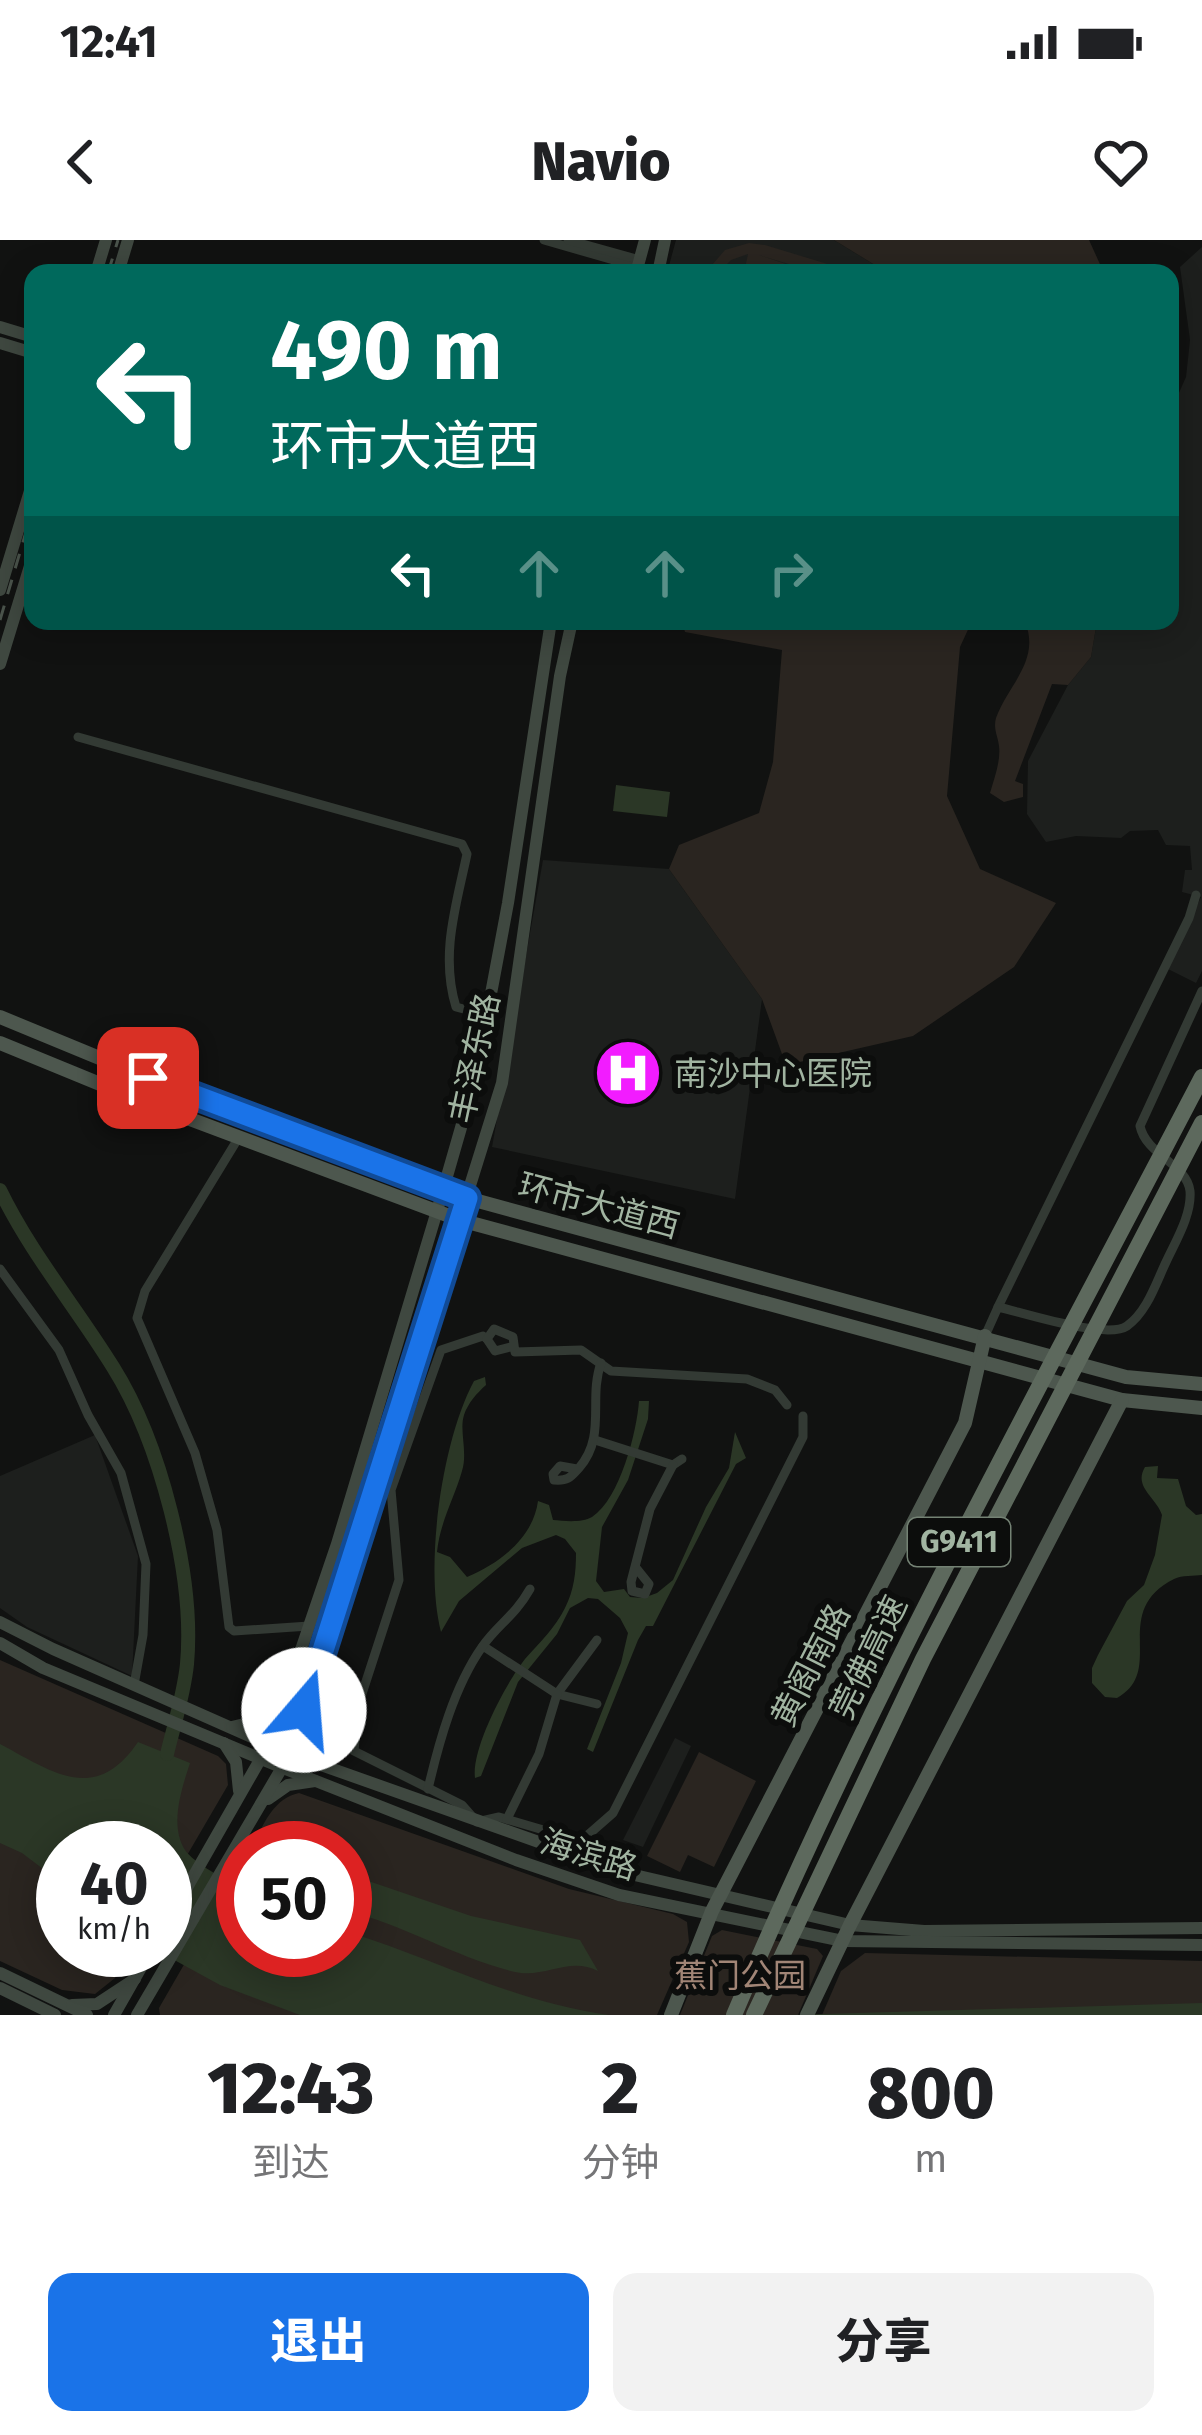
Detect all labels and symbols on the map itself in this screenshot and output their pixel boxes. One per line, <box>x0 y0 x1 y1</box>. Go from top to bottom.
street label: 丰泽东路 <box>442 989 508 1127</box>
pin <box>97 1027 199 1129</box>
hospital icon: 南沙中心医院 <box>593 1038 663 1108</box>
place label: 南沙中心医院 <box>674 1054 872 1094</box>
street label: 环市大道西 <box>514 1165 684 1247</box>
road number: G9411 <box>908 1518 1010 1566</box>
street label: 莞佛高速 <box>822 1589 916 1726</box>
street label: 黄阁南路 <box>763 1598 859 1733</box>
position arrow <box>241 1647 367 1773</box>
speed limit sign: 50 <box>216 1821 372 1977</box>
street label: 海滨路 <box>536 1821 642 1889</box>
park label: 蕉门公园 <box>674 1956 806 1996</box>

